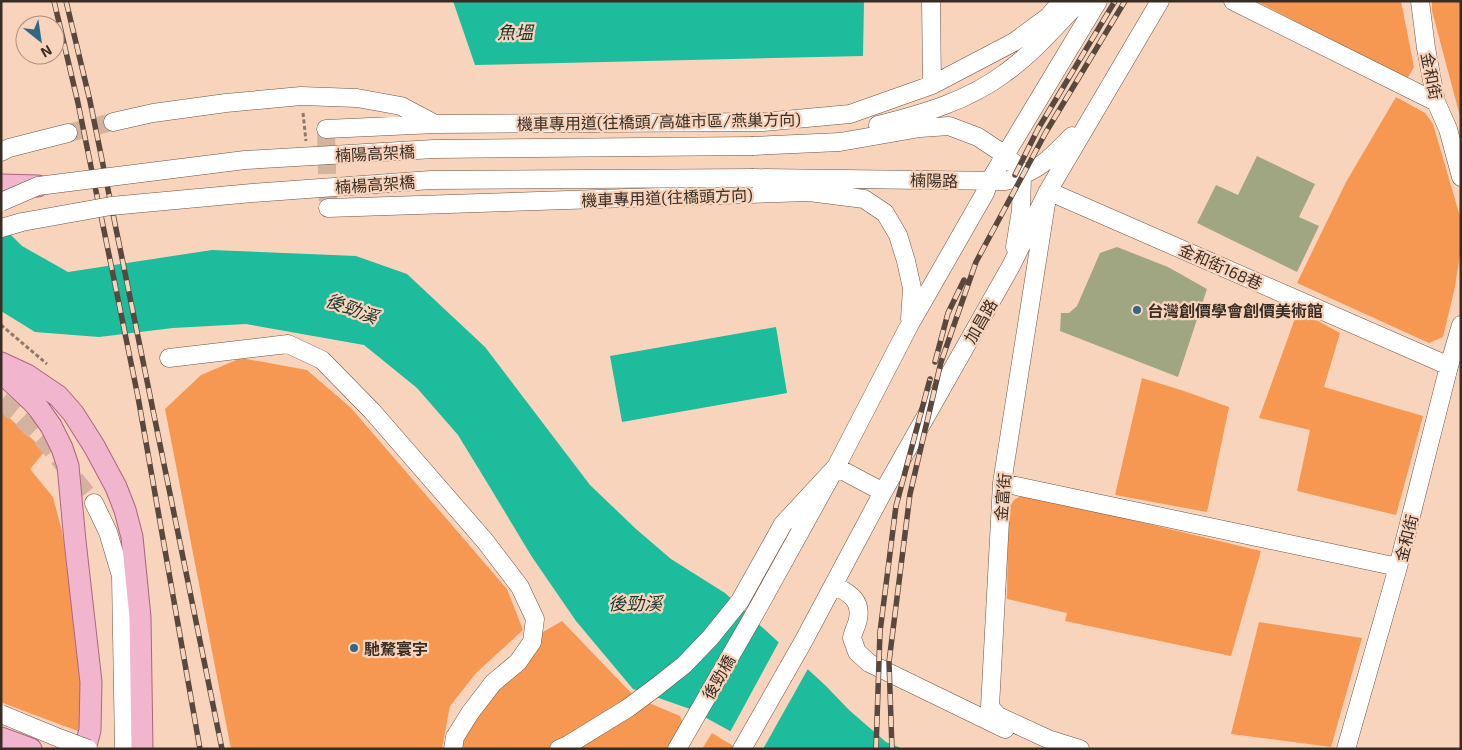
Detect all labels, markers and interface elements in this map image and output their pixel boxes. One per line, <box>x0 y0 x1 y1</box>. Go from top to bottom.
north arrow <box>15 15 65 65</box>
water label: 魚塭 <box>497 21 535 43</box>
text: N <box>38 42 55 62</box>
street label: 金和街 <box>1418 51 1446 101</box>
street label: 機車專用道(往橋頭/高雄市區/燕巢方向) <box>517 109 801 133</box>
street label: 楠陽高架橋 <box>335 141 415 165</box>
street label: 楠陽路 <box>910 170 958 190</box>
street label: 楠楊高架橋 <box>334 172 416 196</box>
street label: 機車專用道(往橋頭方向) <box>581 185 753 209</box>
street label: 金和街168巷 <box>1176 239 1266 293</box>
water label: 後勁溪 <box>323 288 384 329</box>
street label: 加昌路 <box>960 295 1000 347</box>
place label: 台灣創價學會創價美術館 <box>1147 301 1323 320</box>
marker: 台灣創價學會創價美術館 <box>1131 304 1143 316</box>
street label: 金富街 <box>990 472 1014 522</box>
street label: 金和街 <box>1391 512 1421 564</box>
water label: 後勁溪 <box>608 592 665 614</box>
place label: 馳騖寰宇 <box>364 639 428 658</box>
marker: 馳騖寰宇 <box>348 642 360 654</box>
street label: 後勁橋 <box>698 651 738 703</box>

